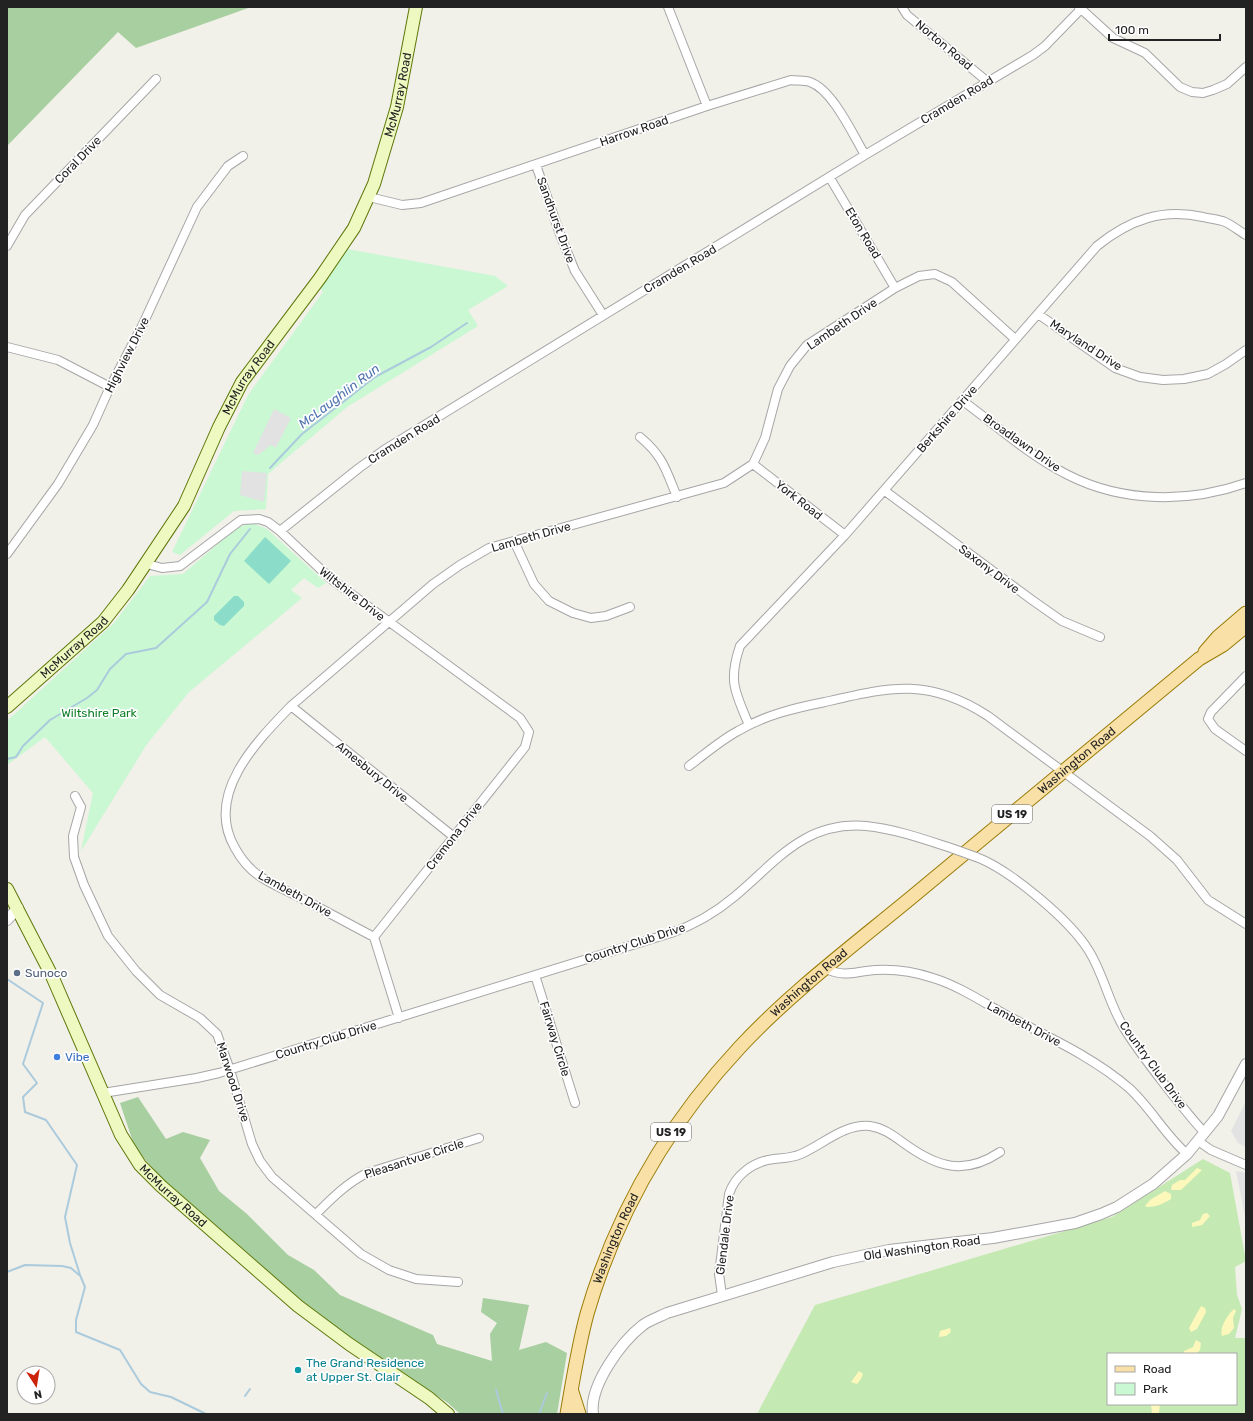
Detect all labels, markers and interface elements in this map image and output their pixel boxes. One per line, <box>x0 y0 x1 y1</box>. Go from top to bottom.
scale bar <box>1109 16 1220 42</box>
street label: Norton Road <box>913 17 975 73</box>
text: 100 m <box>1115 23 1149 37</box>
street label: McMurray Road <box>381 51 414 139</box>
street label: Cramden Road <box>918 73 996 127</box>
street label: Harrow Road <box>598 113 670 149</box>
street label: Coral Drive <box>52 133 104 187</box>
street label: Sandhurst Drive <box>534 175 578 265</box>
street label: Eton Road <box>842 205 884 261</box>
street label: Cramden Road <box>641 242 719 296</box>
street label: Lambeth Drive <box>804 295 880 353</box>
street label: Highview Drive <box>102 315 152 395</box>
street label: Maryland Drive <box>1047 316 1125 374</box>
street label: McMurray Road <box>219 338 278 417</box>
water label: McLaughlin Run <box>296 361 383 432</box>
street label: Berkshire Drive <box>914 382 980 456</box>
street label: Cramden Road <box>365 411 443 467</box>
street label: Broadlawn Drive <box>981 411 1064 475</box>
street label: York Road <box>773 477 825 523</box>
street label: Lambeth Drive <box>490 519 572 555</box>
street label: Saxony Drive <box>956 542 1022 597</box>
street label: Wiltshire Drive <box>316 564 388 624</box>
street label: McMurray Road <box>37 614 112 681</box>
park label: Wiltshire Park <box>61 706 138 720</box>
street label: Washington Road <box>1035 724 1119 797</box>
street label: Amesbury Drive <box>333 739 411 805</box>
street label: Cremona Drive <box>423 799 485 873</box>
road number: US 19 <box>992 805 1032 823</box>
street label: Lambeth Drive <box>256 868 334 920</box>
street label: Country Club Drive <box>583 920 687 966</box>
street label: Washington Road <box>768 945 850 1020</box>
place label: Sunoco <box>25 966 67 980</box>
marker: Sunoco <box>12 968 22 978</box>
street label: Lambeth Drive <box>985 999 1064 1049</box>
street label: Fairway Circle <box>537 1000 573 1078</box>
street label: Country Club Drive <box>274 1018 378 1062</box>
street label: Country Club Drive <box>1117 1018 1190 1112</box>
street label: Marwood Drive <box>214 1040 253 1124</box>
place label: Vibe <box>65 1050 90 1064</box>
marker: Vibe <box>52 1052 62 1062</box>
road number: US 19 <box>651 1123 691 1141</box>
street label: Pleasantvue Circle <box>363 1136 466 1182</box>
street label: McMurray Road <box>137 1162 210 1230</box>
street label: Washington Road <box>590 1191 642 1285</box>
street label: Glendale Drive <box>713 1194 737 1276</box>
street label: Old Washington Road <box>863 1233 981 1263</box>
legend <box>1107 1353 1237 1405</box>
place label: The Grand Residence at Upper St. Clair <box>306 1356 425 1384</box>
text: Road <box>1143 1362 1171 1376</box>
north arrow <box>16 1365 56 1405</box>
marker: The Grand Residence at Upper St. Clair <box>293 1365 303 1375</box>
text: Park <box>1143 1382 1169 1396</box>
text: N <box>33 1387 43 1401</box>

